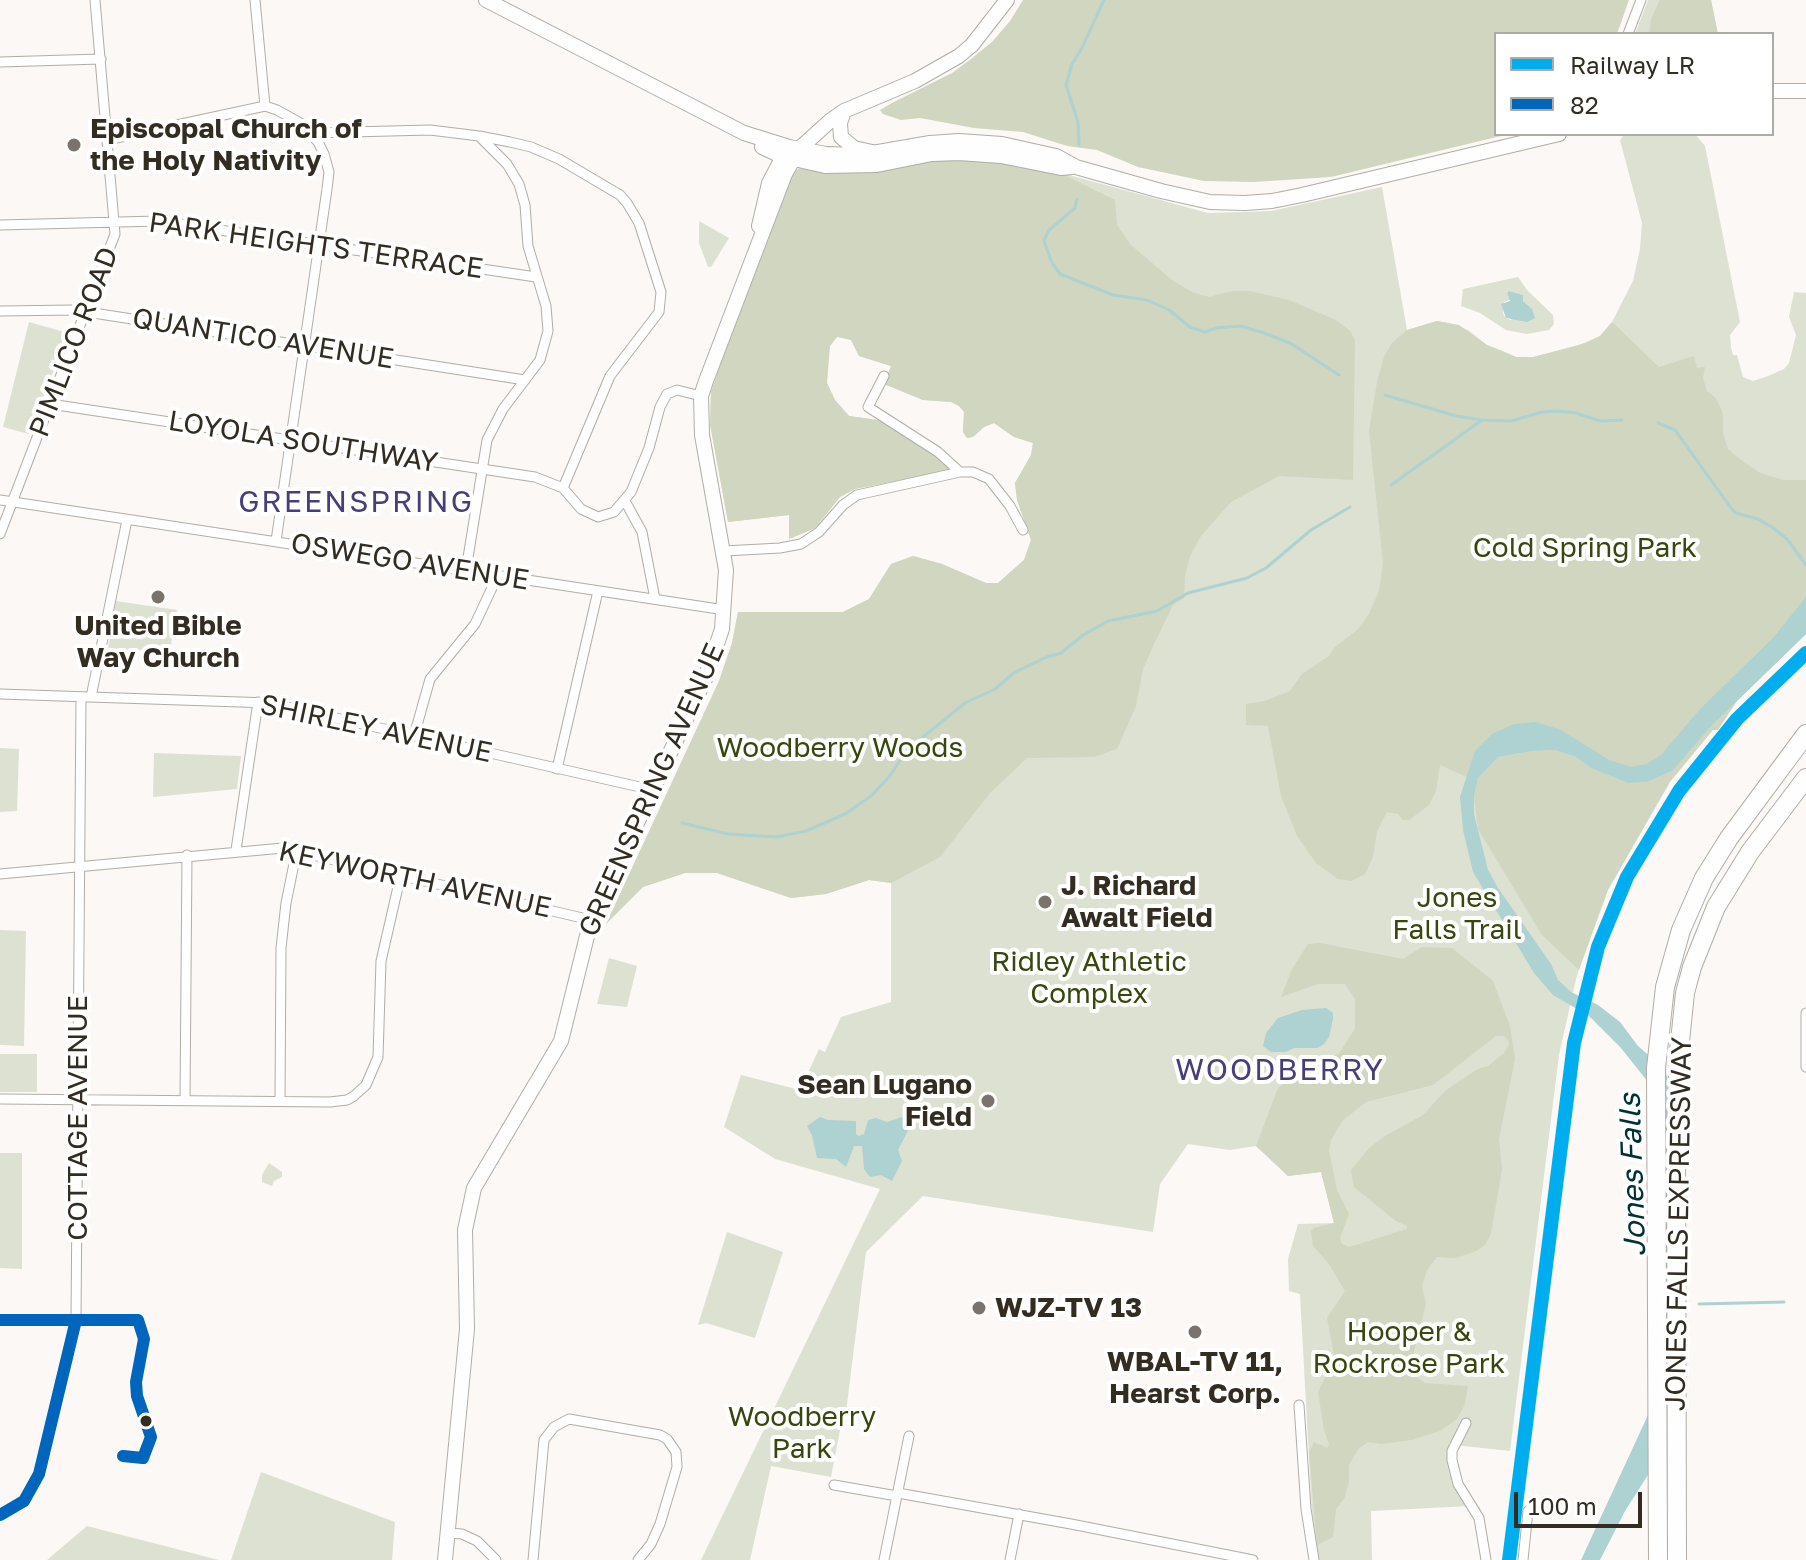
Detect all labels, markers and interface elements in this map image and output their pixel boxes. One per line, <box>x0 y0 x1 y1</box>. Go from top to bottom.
legend <box>1494 32 1774 136</box>
text: Railway LR <box>1570 50 1695 79</box>
text: 82 <box>1570 90 1599 119</box>
place label: Episcopal Church of the Holy Nativity <box>90 112 362 178</box>
marker: Episcopal Church of the Holy Nativity <box>65 136 83 154</box>
street label: PARK HEIGHTS TERRACE <box>147 206 485 286</box>
street label: PIMLICO ROAD <box>22 242 126 442</box>
street label: QUANTICO AVENUE <box>130 302 396 376</box>
street label: LOYOLA SOUTHWAY <box>166 404 440 480</box>
district label: GREENSPRING <box>238 484 474 520</box>
street label: OSWEGO AVENUE <box>289 527 531 597</box>
park label: Cold Spring Park <box>1473 531 1697 565</box>
marker: United Bible Way Church <box>149 588 167 606</box>
place label: United Bible Way Church <box>74 609 242 675</box>
street label: GREENSPRING AVENUE <box>572 638 732 942</box>
street label: SHIRLEY AVENUE <box>257 688 495 770</box>
park label: Woodberry Woods <box>717 731 963 765</box>
street label: KEYWORTH AVENUE <box>276 835 554 925</box>
place label: J. Richard Awalt Field <box>1061 869 1213 935</box>
park label: Jones Falls Trail <box>1392 881 1522 947</box>
marker: J. Richard Awalt Field <box>1036 893 1054 911</box>
park label: Ridley Athletic Complex <box>991 945 1187 1011</box>
street label: COTTAGE AVENUE <box>61 995 95 1241</box>
street label: JONES FALLS EXPRESSWAY <box>1659 1037 1699 1411</box>
district label: WOODBERRY <box>1175 1052 1385 1088</box>
place label: Sean Lugano Field <box>797 1068 972 1134</box>
marker: Sean Lugano Field <box>979 1092 997 1110</box>
water label: Jones Falls <box>1612 1093 1654 1257</box>
place label: WJZ-TV 13 <box>995 1291 1142 1325</box>
marker: WJZ-TV 13 <box>970 1299 988 1317</box>
park label: Hooper & Rockrose Park <box>1313 1315 1505 1381</box>
marker: WBAL-TV 11, Hearst Corp. <box>1186 1323 1204 1341</box>
place label: WBAL-TV 11, Hearst Corp. <box>1107 1345 1283 1411</box>
park label: Woodberry Park <box>728 1400 876 1466</box>
unlabelled marker <box>138 1413 154 1429</box>
scale bar <box>1518 1476 1646 1526</box>
text: 100 m <box>1528 1491 1597 1520</box>

